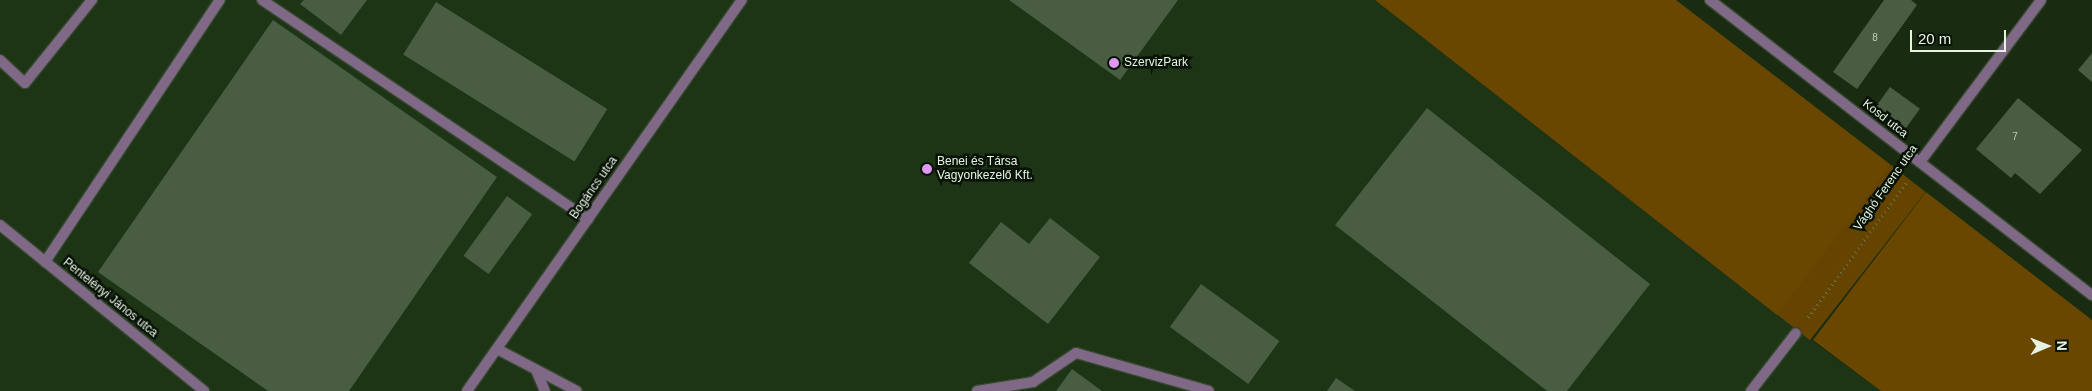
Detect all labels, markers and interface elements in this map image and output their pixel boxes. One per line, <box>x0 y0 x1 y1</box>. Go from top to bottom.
scale bar <box>1912 20 2008 52</box>
text: 20 m <box>1918 30 1951 47</box>
house number: 8 <box>1872 32 1878 44</box>
place label: SzervizPark <box>1124 56 1188 70</box>
marker: SzervizPark <box>1108 57 1120 69</box>
street label: Kosd utca <box>1860 97 1910 141</box>
house number: 7 <box>2012 131 2018 143</box>
street label: Vághó Ferenc utca <box>1851 142 1921 234</box>
street label: Bogáncs utca <box>567 154 621 222</box>
place label: Benei és Társa Vagyonkezelő Kft. <box>937 155 1033 183</box>
marker: Benei és Társa Vagyonkezelő Kft. <box>921 163 933 175</box>
street label: Pentelényi János utca <box>60 255 160 341</box>
north arrow <box>2022 321 2072 371</box>
text: N <box>2054 341 2070 351</box>

